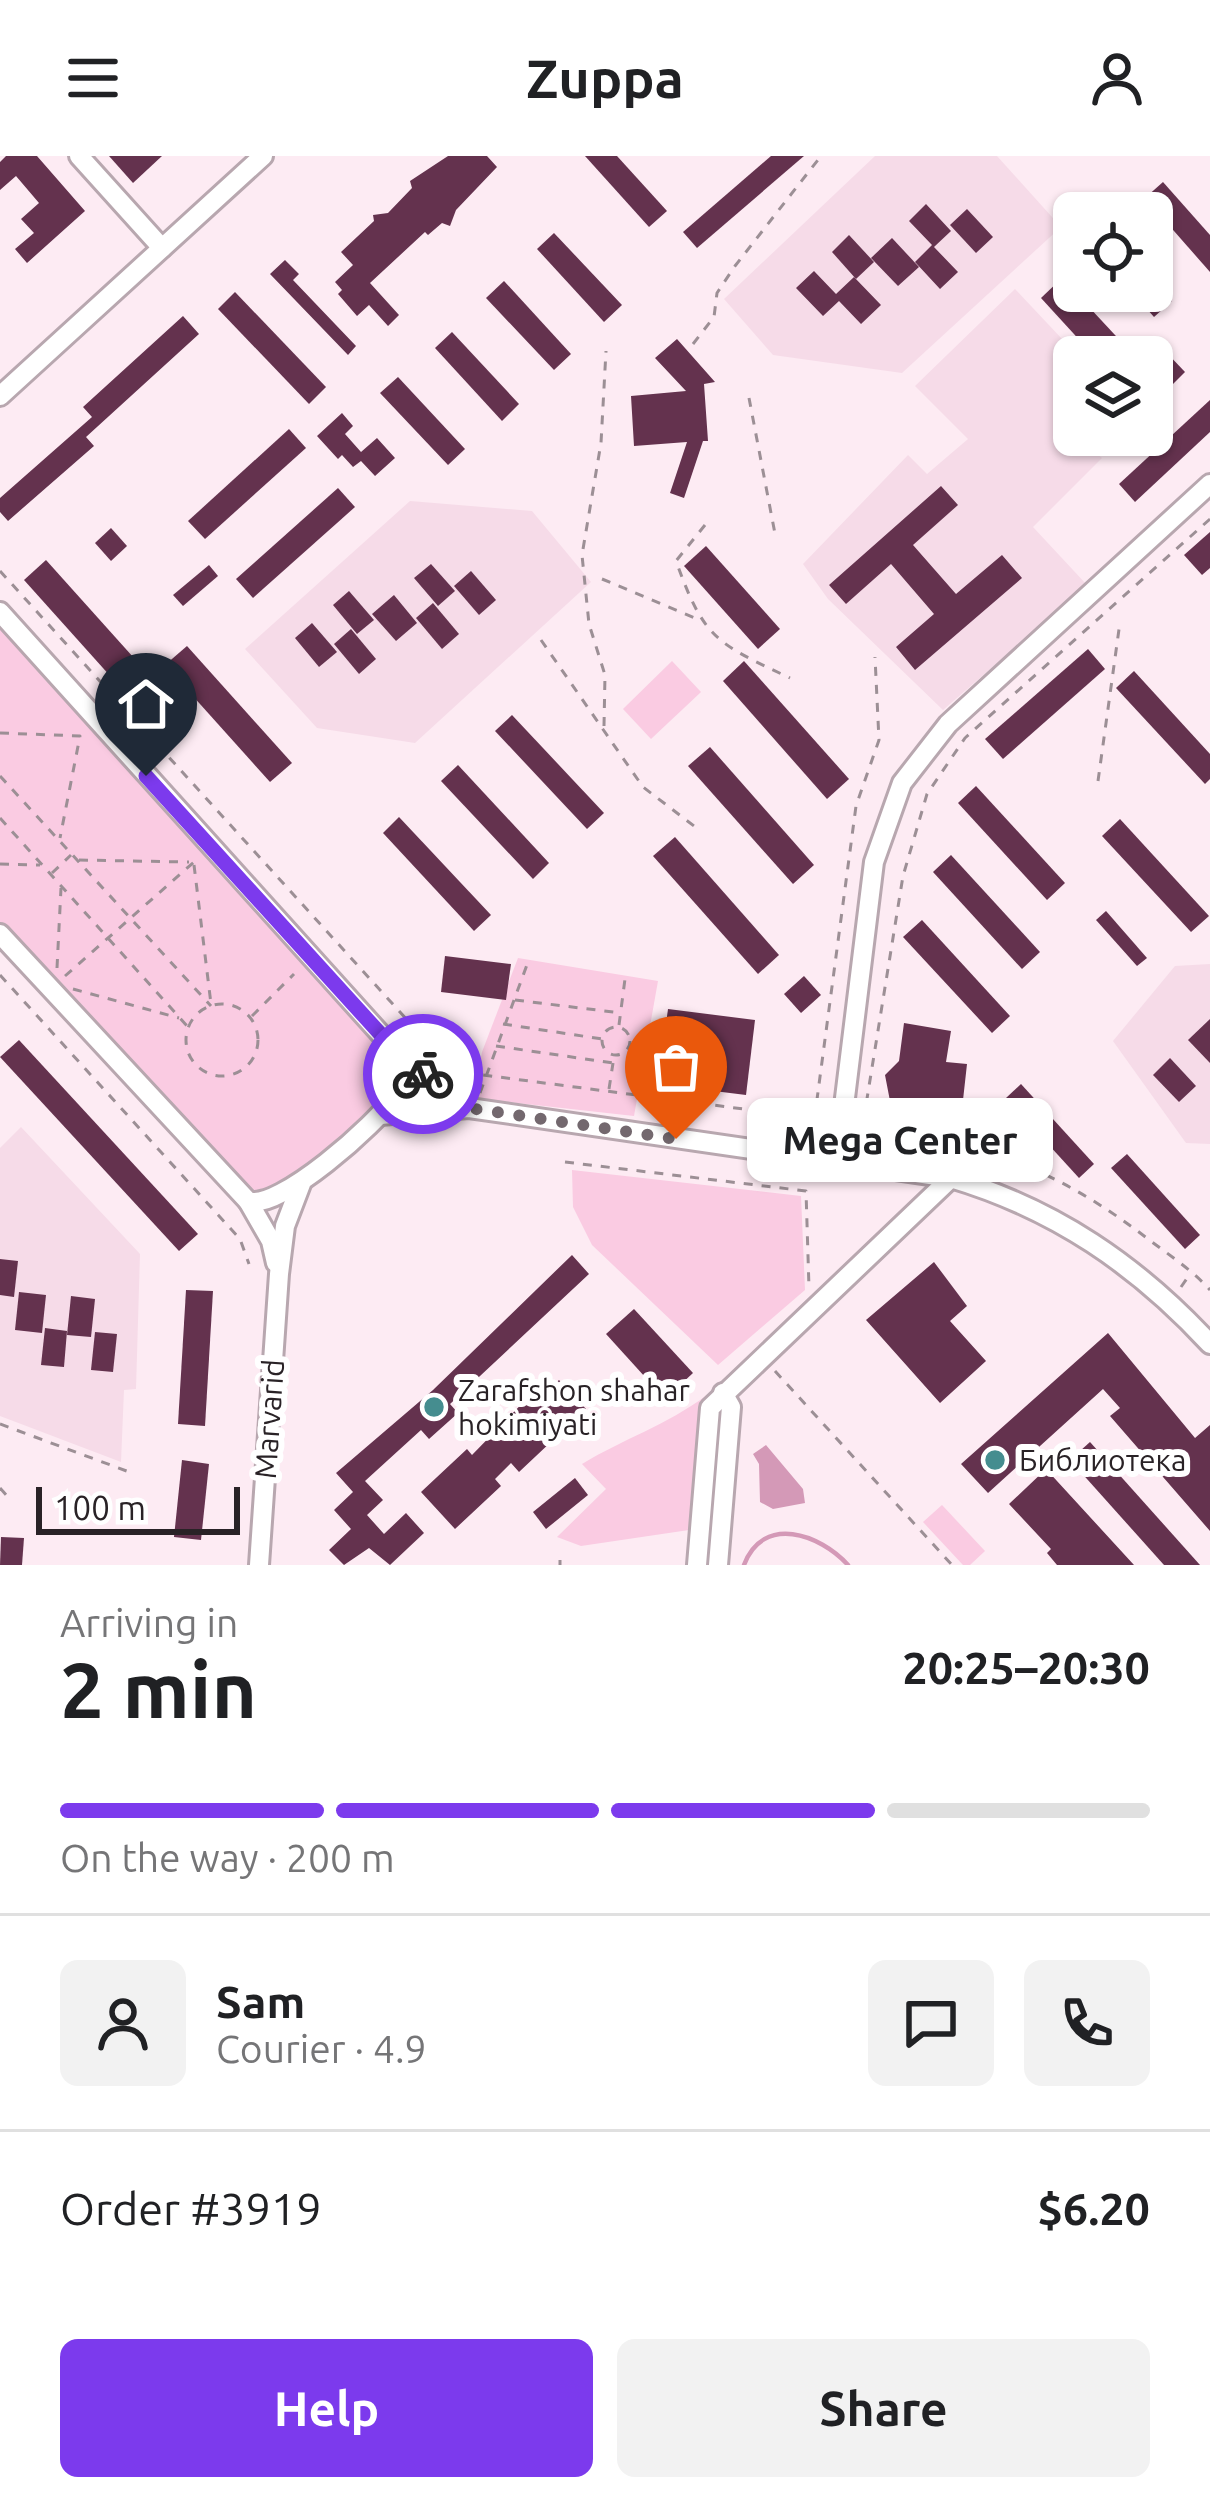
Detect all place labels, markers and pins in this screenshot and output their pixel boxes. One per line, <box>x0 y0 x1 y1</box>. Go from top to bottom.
pin <box>95 653 197 776</box>
pin <box>625 1016 727 1139</box>
callout: Mega Center <box>748 1097 1054 1181</box>
place label: Zarafshon shahar hokimiyati <box>458 1373 690 1441</box>
marker: Zarafshon shahar hokimiyati <box>421 1394 447 1420</box>
place label: Библиотека <box>1019 1443 1186 1477</box>
marker: Библиотека <box>982 1447 1008 1473</box>

